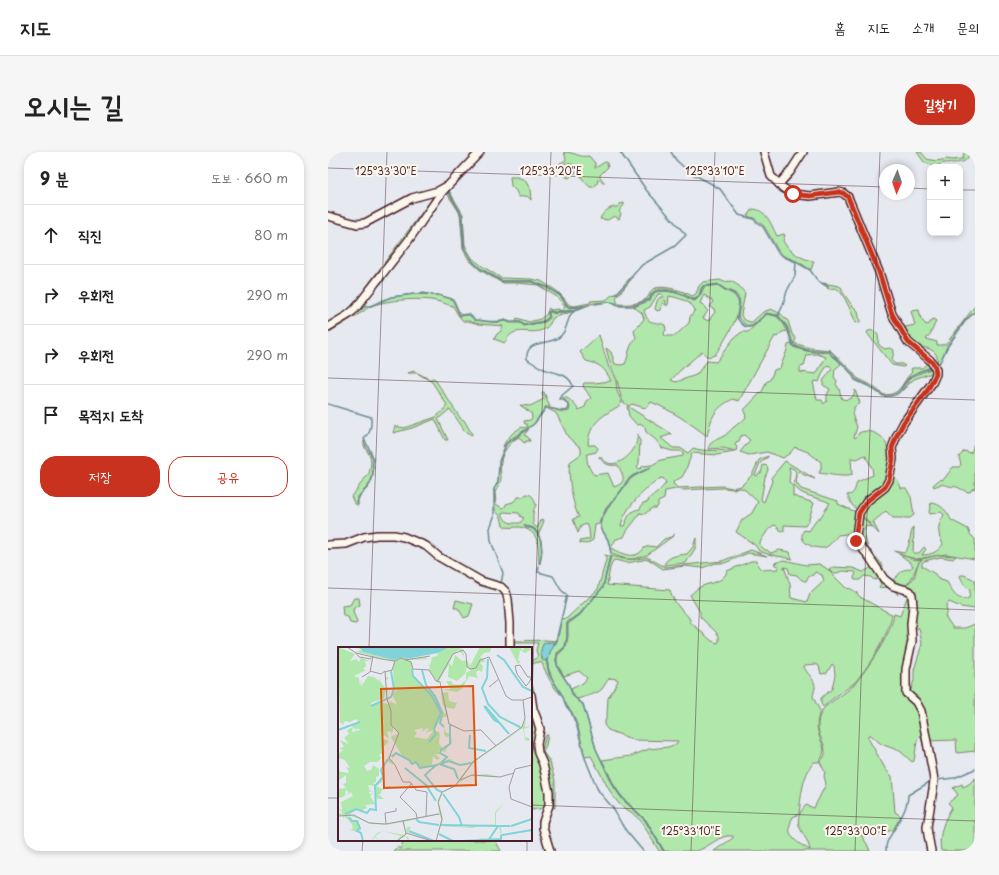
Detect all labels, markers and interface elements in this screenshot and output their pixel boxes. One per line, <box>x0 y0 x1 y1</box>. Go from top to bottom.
text: 지도 <box>20 13 51 41</box>
text: 홈 <box>834 17 845 38</box>
text: 지도 <box>867 17 890 38</box>
text: 소개 <box>912 17 934 38</box>
text: 문의 <box>956 17 979 38</box>
text: 오시는 길 <box>24 83 123 126</box>
button: 길찾기 <box>905 84 975 125</box>
text: 125°33'30"E <box>355 163 417 178</box>
text: 125°33'20"E <box>520 163 582 178</box>
text: 125°33'10"E <box>685 163 745 178</box>
north arrow <box>879 164 915 200</box>
map controls <box>927 164 963 236</box>
button: + <box>927 164 963 200</box>
text: 9 분 <box>40 165 69 191</box>
text: 도보 · 660 m <box>211 168 288 187</box>
route start <box>784 185 802 203</box>
button: − <box>927 200 963 236</box>
text: 직진 <box>78 223 102 246</box>
icon: ahead <box>40 224 62 246</box>
text: 80 m <box>254 225 288 244</box>
text: 우회전 <box>78 283 114 306</box>
icon: right <box>40 284 62 306</box>
text: 290 m <box>247 285 288 304</box>
text: 우회전 <box>78 343 114 366</box>
icon: right <box>40 344 62 366</box>
text: 290 m <box>247 345 288 364</box>
text: 목적지 도착 <box>78 403 143 426</box>
icon: arrive <box>40 404 62 426</box>
button: 저장 <box>40 456 160 497</box>
button: 공유 <box>168 456 288 497</box>
route end <box>847 532 865 550</box>
inset map <box>338 647 532 841</box>
text: 125°33'10"E <box>661 823 721 838</box>
text: 125°33'00"E <box>825 823 887 838</box>

